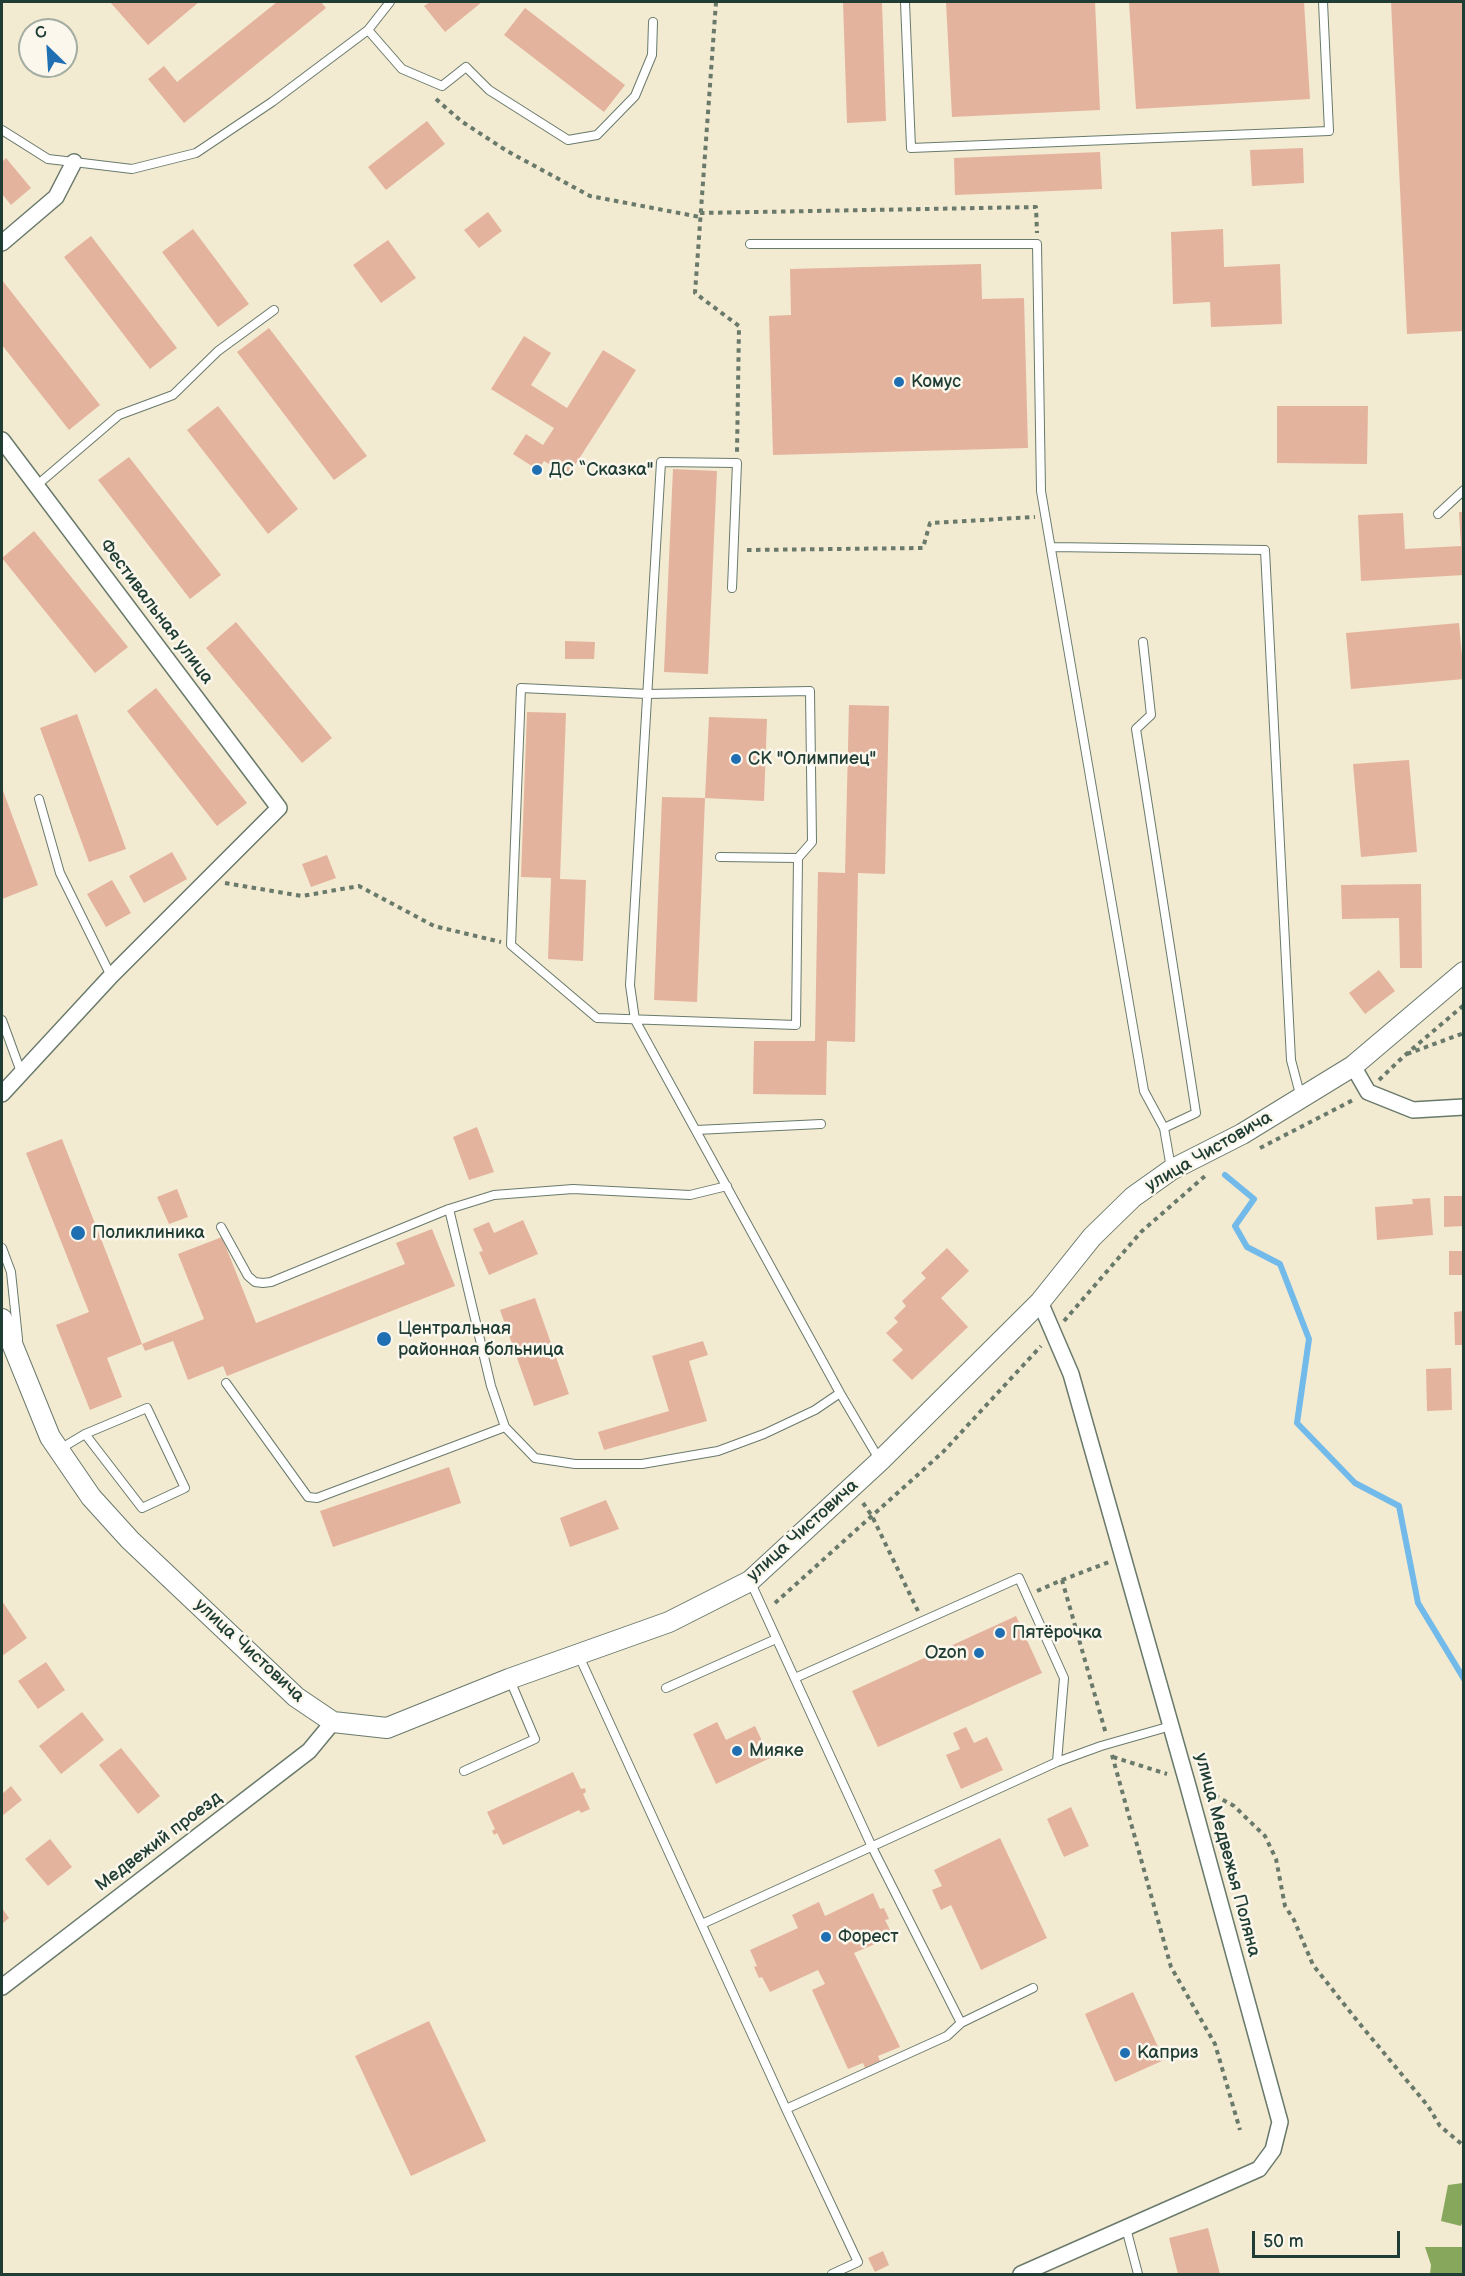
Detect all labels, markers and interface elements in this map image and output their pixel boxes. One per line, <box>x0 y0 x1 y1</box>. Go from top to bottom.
north arrow <box>18 18 78 78</box>
text: С <box>32 22 50 44</box>
place label: Комус <box>911 371 961 393</box>
marker: Комус <box>892 375 906 389</box>
place label: ДС “Сказка" <box>549 459 654 481</box>
marker: ДС “Сказка" <box>530 463 544 477</box>
street label: Фестивальная улица <box>94 535 218 689</box>
place label: СК "Олимпиец" <box>748 748 876 770</box>
marker: СК "Олимпиец" <box>729 752 743 766</box>
street label: улица Чистовича <box>1142 1107 1276 1197</box>
place label: Поликлиника <box>92 1222 205 1244</box>
marker: Поликлиника <box>69 1224 87 1242</box>
place label: Центральная районная больница <box>398 1318 564 1360</box>
marker: Центральная районная больница <box>375 1330 393 1348</box>
street label: улица Чистовича <box>743 1475 863 1587</box>
street label: улица Чистовича <box>190 1595 308 1707</box>
place label: Пятёрочка <box>1012 1622 1102 1644</box>
marker: Пятёрочка <box>993 1626 1007 1640</box>
place label: Ozon <box>925 1642 967 1664</box>
marker: Ozon <box>972 1646 986 1660</box>
place label: Мияке <box>749 1740 804 1762</box>
marker: Мияке <box>730 1744 744 1758</box>
street label: улица Медвежья Поляна <box>1189 1751 1265 1959</box>
street label: Медвежий проезд <box>91 1787 227 1897</box>
place label: Форест <box>838 1926 899 1948</box>
marker: Форест <box>819 1930 833 1944</box>
place label: Каприз <box>1137 2042 1199 2064</box>
marker: Каприз <box>1118 2046 1132 2060</box>
scale bar <box>1255 2219 1404 2257</box>
text: 50 m <box>1263 2231 1304 2252</box>

